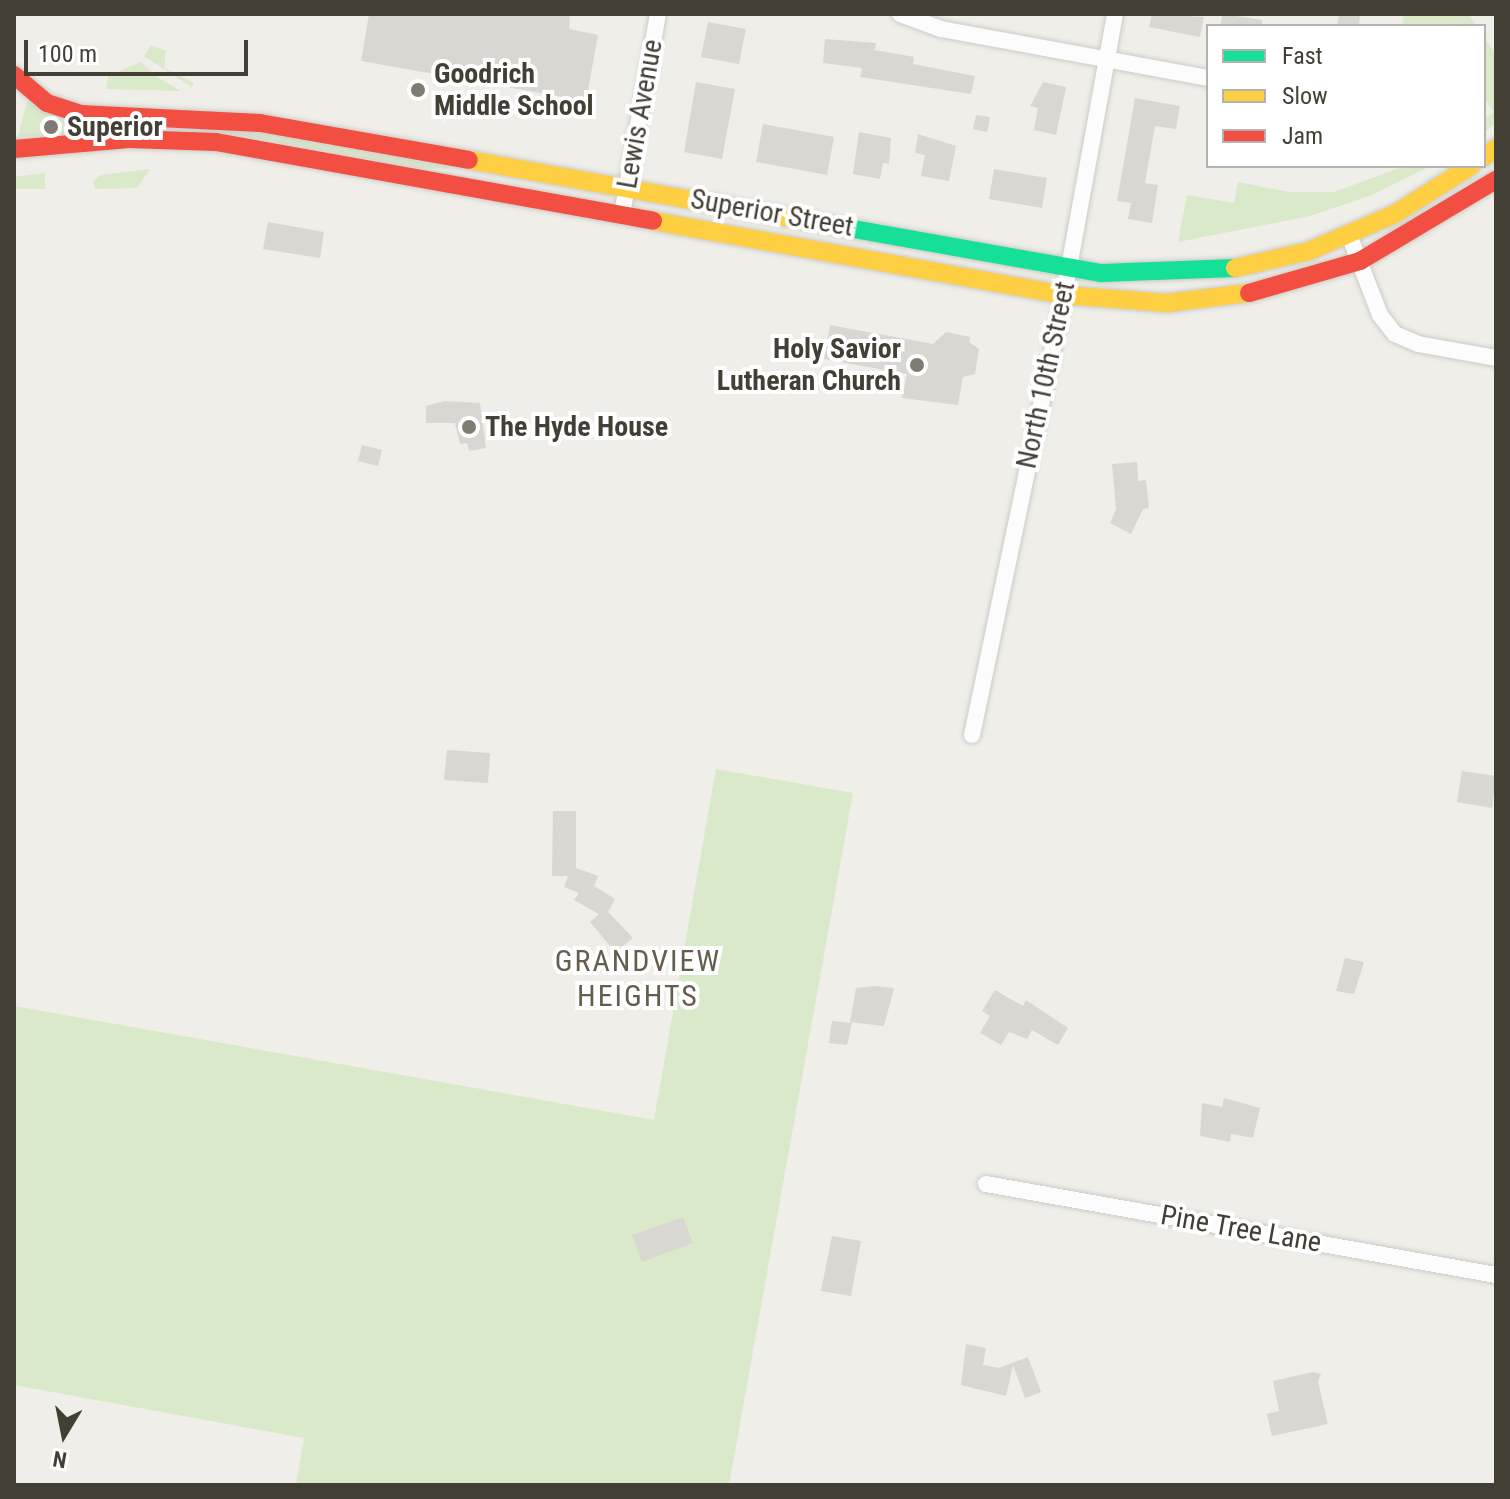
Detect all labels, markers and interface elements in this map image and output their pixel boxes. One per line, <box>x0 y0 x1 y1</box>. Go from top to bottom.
scale bar <box>28 24 252 74</box>
legend <box>1206 24 1486 168</box>
street label: Lewis Avenue <box>610 37 670 191</box>
text: 100 m <box>38 40 97 68</box>
text: Fast <box>1282 42 1323 70</box>
place label: Goodrich Middle School <box>434 57 594 123</box>
marker: Goodrich Middle School <box>409 81 427 99</box>
text: Slow <box>1282 82 1328 110</box>
place label: Superior <box>67 110 163 144</box>
marker: Superior <box>42 118 60 136</box>
text: Jam <box>1282 122 1323 150</box>
street label: Superior Street <box>688 182 856 244</box>
street label: North 10th Street <box>1010 278 1082 472</box>
place label: Holy Savior Lutheran Church <box>717 332 901 398</box>
marker: Holy Savior Lutheran Church <box>908 356 926 374</box>
place label: The Hyde House <box>485 410 668 444</box>
marker: The Hyde House <box>460 418 478 436</box>
district label: GRANDVIEW HEIGHTS <box>555 943 721 1014</box>
street label: Pine Tree Lane <box>1158 1198 1324 1260</box>
north arrow <box>24 1395 104 1475</box>
text: N <box>51 1446 69 1473</box>

